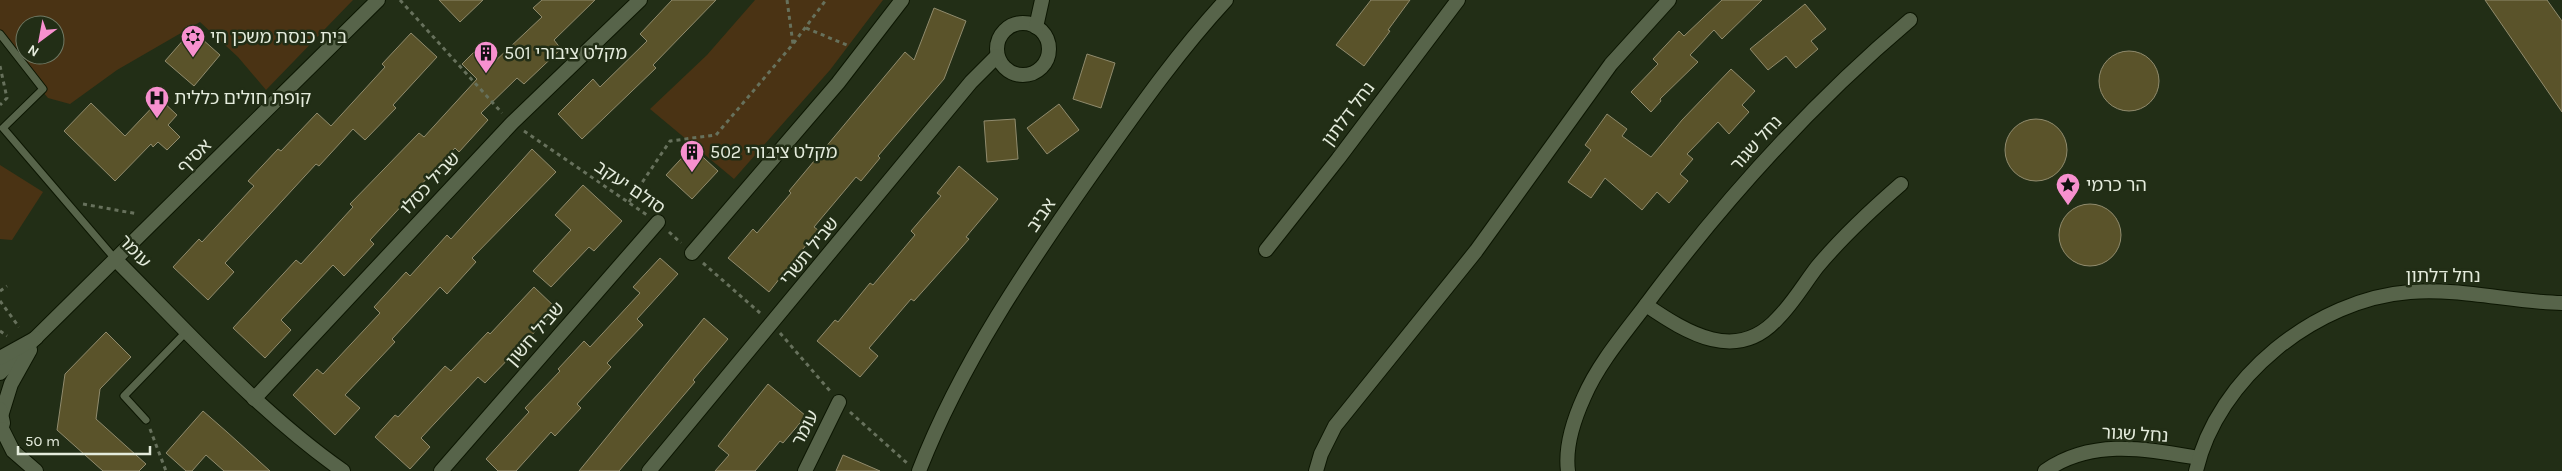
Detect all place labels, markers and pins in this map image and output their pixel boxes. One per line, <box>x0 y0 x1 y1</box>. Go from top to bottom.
synagogue icon: בית כנסת משכן חי <box>180 24 206 58</box>
place label: בית כנסת משכן חי <box>210 26 347 48</box>
building icon: מקלט ציבורי 501 <box>473 40 499 74</box>
place label: מקלט ציבורי 501 <box>504 42 627 64</box>
hospital icon: קופת חולים כללית <box>144 85 170 119</box>
place label: קופת חולים כללית <box>174 87 311 109</box>
building icon: מקלט ציבורי 502 <box>679 139 705 173</box>
place label: מקלט ציבורי 502 <box>710 141 838 163</box>
place icon: הר כרמי <box>2055 172 2081 206</box>
place label: הר כרמי <box>2086 174 2147 196</box>

